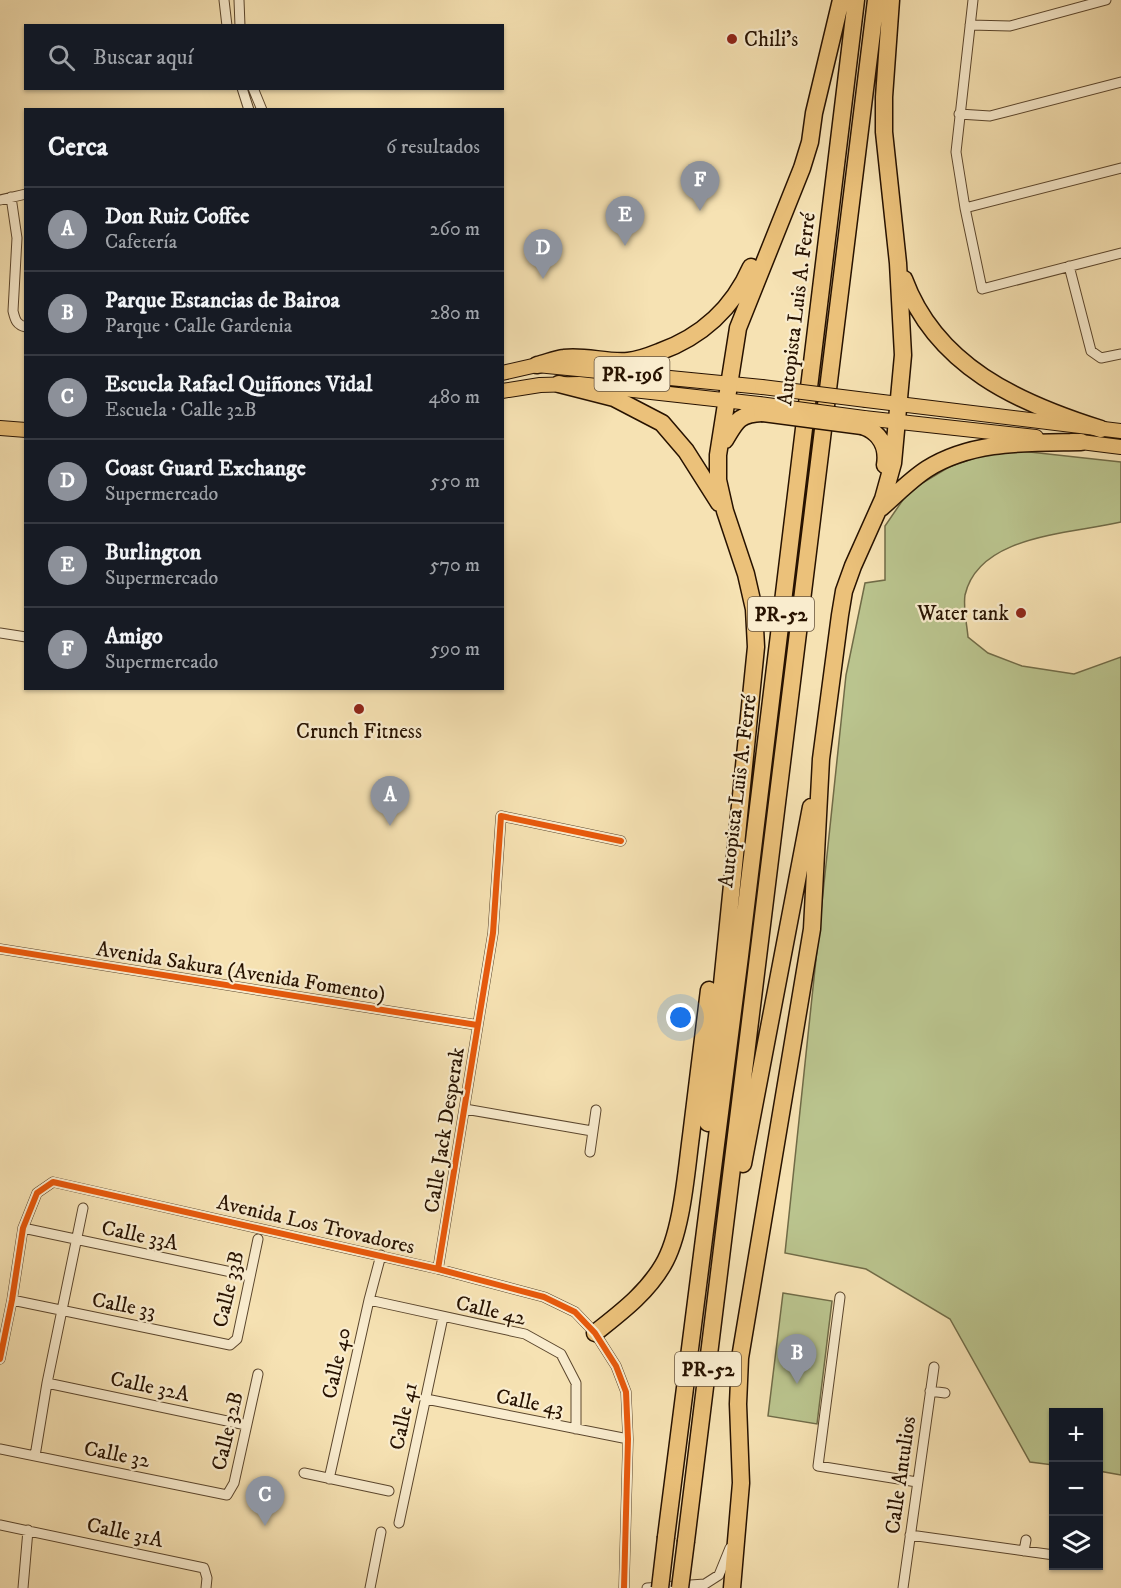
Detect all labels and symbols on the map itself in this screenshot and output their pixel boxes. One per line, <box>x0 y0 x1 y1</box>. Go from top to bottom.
place label: Chili's <box>744 27 798 53</box>
marker: Chili's <box>725 32 739 46</box>
pin: F <box>680 162 720 211</box>
pin: E <box>606 196 644 246</box>
street label: Autopista Luis A. Ferré <box>772 211 822 407</box>
pin: D <box>524 230 562 279</box>
road number: PR-196 <box>594 357 670 391</box>
road number: PR-52 <box>748 597 814 631</box>
place label: Water tank <box>916 601 1010 627</box>
marker: Water tank <box>1014 606 1028 620</box>
street label: Autopista Luis A. Ferré <box>713 693 763 889</box>
marker: Crunch Fitness <box>352 702 366 716</box>
place label: Crunch Fitness <box>296 719 422 745</box>
pin: A <box>370 776 410 826</box>
street label: Avenida Sakura (Avenida Fomento) <box>94 936 387 1008</box>
your location <box>666 1003 695 1032</box>
street label: Calle Jack Desperak <box>419 1045 471 1215</box>
street label: Avenida Los Trovadores <box>214 1190 417 1260</box>
street label: Calle 33A <box>99 1215 181 1257</box>
street label: Calle 33B <box>208 1248 250 1330</box>
street label: Calle 33 <box>90 1287 158 1325</box>
street label: Calle 42 <box>453 1290 529 1332</box>
street label: Calle 40 <box>317 1325 357 1401</box>
pin: B <box>778 1334 816 1384</box>
road number: PR-52 <box>675 1352 741 1386</box>
street label: Calle 32A <box>108 1366 192 1408</box>
street label: Calle 41 <box>384 1380 424 1452</box>
street label: Calle 43 <box>494 1384 566 1422</box>
street label: Calle 32B <box>206 1389 250 1473</box>
street label: Calle Antulios <box>880 1415 922 1536</box>
street label: Calle 32 <box>82 1436 153 1474</box>
pin: C <box>246 1476 284 1526</box>
street label: Calle 31A <box>84 1512 166 1554</box>

